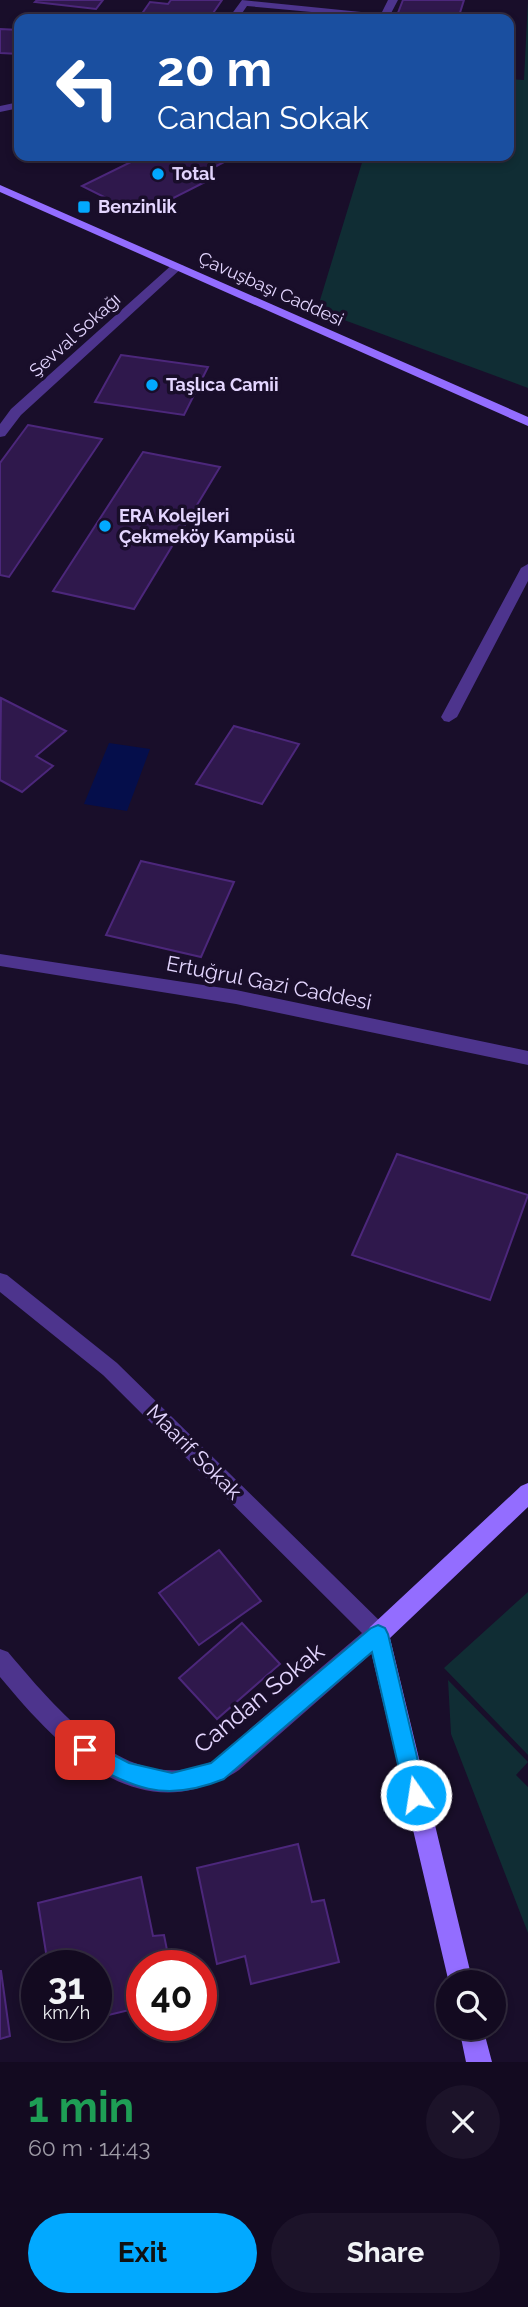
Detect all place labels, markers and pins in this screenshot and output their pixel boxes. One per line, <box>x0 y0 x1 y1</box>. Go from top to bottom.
place label: Total <box>172 163 215 184</box>
marker: Total <box>150 166 166 182</box>
place label: Benzinlik <box>98 196 178 217</box>
marker: Benzinlik <box>76 199 92 215</box>
place label: Taşlıca Camii <box>166 374 279 395</box>
marker: Taşlıca Camii <box>144 377 160 393</box>
place label: ERA Kolejleri Çekmeköy Kampüsü <box>119 505 295 547</box>
marker: ERA Kolejleri Çekmeköy Kampüsü <box>97 518 113 534</box>
pin <box>55 1720 115 1780</box>

